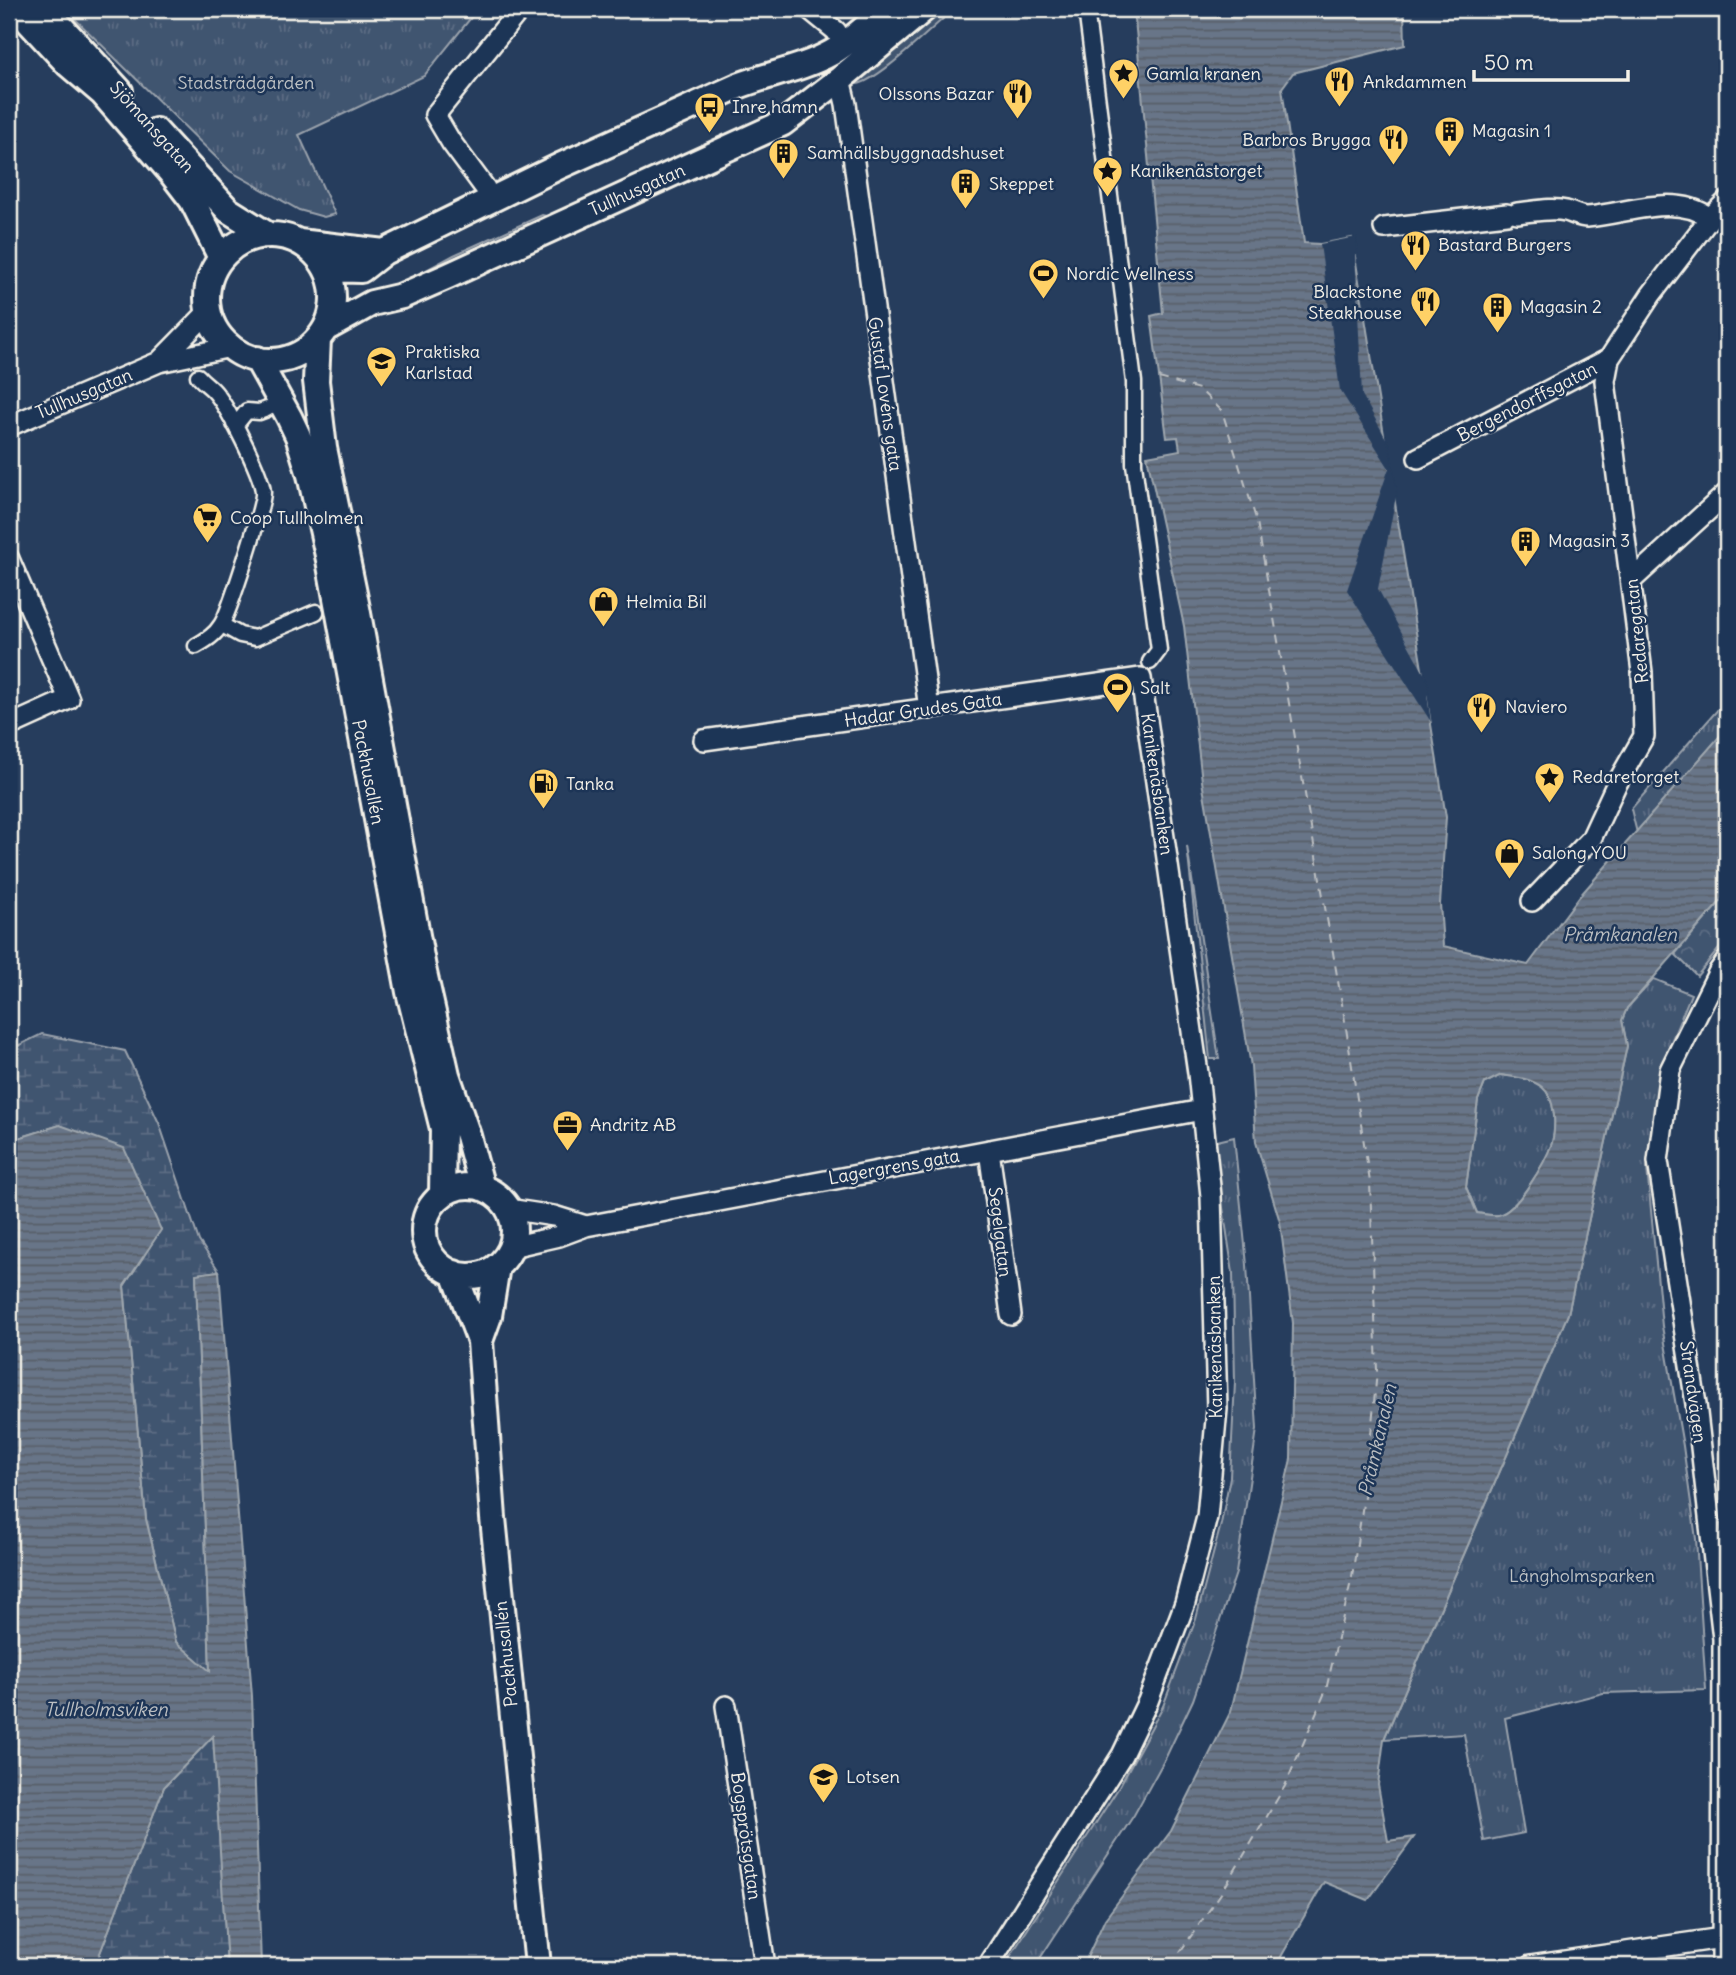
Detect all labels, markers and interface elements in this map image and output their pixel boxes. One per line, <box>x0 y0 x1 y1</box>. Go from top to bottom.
scale bar <box>1474 38 1628 82</box>
text: 50 m <box>1484 49 1533 76</box>
place icon: Gamla kranen <box>1106 57 1140 101</box>
place label: Gamla kranen <box>1146 62 1261 85</box>
restaurant icon: Ankdammen <box>1323 65 1357 109</box>
place label: Ankdammen <box>1363 70 1467 93</box>
park label: Stadsträdgården <box>178 71 314 94</box>
street label: Sjömansgatan <box>105 76 200 177</box>
restaurant icon: Olssons Bazar <box>1000 77 1034 121</box>
place label: Olssons Bazar <box>878 82 995 105</box>
bus stop icon: Inre hamn <box>692 90 726 134</box>
place label: Inre hamn <box>732 95 818 118</box>
building icon: Magasin 1 <box>1432 114 1466 158</box>
place label: Magasin 1 <box>1472 119 1551 142</box>
restaurant icon: Barbros Brygga <box>1377 123 1411 167</box>
place label: Barbros Brygga <box>1242 128 1371 151</box>
building icon: Samhällsbyggnadshuset <box>767 136 801 180</box>
place label: Samhällsbyggnadshuset <box>807 141 1004 164</box>
place icon: Kanikenästorget <box>1090 154 1124 198</box>
street label: Tullhusgatan <box>585 158 688 221</box>
place label: Kanikenästorget <box>1130 159 1263 182</box>
building icon: Skeppet <box>949 167 983 211</box>
place label: Skeppet <box>989 172 1054 195</box>
restaurant icon: Bastard Burgers <box>1398 228 1432 272</box>
place label: Bastard Burgers <box>1438 233 1571 256</box>
sports icon: Nordic Wellness <box>1026 257 1060 301</box>
place label: Nordic Wellness <box>1066 262 1194 285</box>
place label: Blackstone Steakhouse <box>1308 280 1402 324</box>
restaurant icon: Blackstone Steakhouse <box>1408 285 1442 329</box>
building icon: Magasin 2 <box>1480 290 1514 334</box>
place label: Magasin 2 <box>1520 295 1602 318</box>
street label: Gustaf Lovéns gata <box>863 315 908 473</box>
place label: Praktiska Karlstad <box>405 340 480 384</box>
school or university icon: Praktiska Karlstad <box>365 345 399 389</box>
street label: Bergendorffsgatan <box>1453 356 1601 447</box>
street label: Tullhusgatan <box>32 363 136 424</box>
supermarket icon: Coop Tullholmen <box>190 501 224 545</box>
place label: Coop Tullholmen <box>230 506 364 529</box>
building icon: Magasin 3 <box>1508 524 1542 568</box>
place label: Magasin 3 <box>1548 529 1630 552</box>
street label: Redaregatan <box>1620 578 1653 685</box>
shop icon: Helmia Bil <box>586 585 620 629</box>
place label: Helmia Bil <box>626 590 707 613</box>
sports icon: Salt <box>1100 671 1134 715</box>
place label: Salt <box>1140 676 1170 699</box>
street label: Hadar Grudes Gata <box>843 687 1003 732</box>
restaurant icon: Naviero <box>1465 690 1499 734</box>
place label: Naviero <box>1505 695 1567 718</box>
street label: Kanikenäsbanken <box>1136 711 1179 856</box>
street label: Packhusallén <box>347 717 390 826</box>
place icon: Redaretorget <box>1532 760 1566 804</box>
place label: Redaretorget <box>1572 765 1679 788</box>
fuel station icon: Tanka <box>526 767 560 811</box>
place label: Tanka <box>566 772 614 795</box>
shop icon: Salong YOU <box>1492 836 1526 880</box>
place label: Salong YOU <box>1532 841 1627 864</box>
water label: Pråmkanalen <box>1563 922 1678 946</box>
office icon: Andritz AB <box>550 1108 584 1152</box>
place label: Andritz AB <box>590 1113 676 1136</box>
street label: Lagergrens gata <box>826 1144 961 1189</box>
street label: Segelgatan <box>984 1186 1017 1278</box>
street label: Kanikenäsbanken <box>1202 1275 1227 1419</box>
street label: Strandvägen <box>1675 1339 1712 1445</box>
water label: Pråmkanalen <box>1352 1381 1402 1498</box>
park label: Långholmsparken <box>1509 1564 1655 1587</box>
street label: Packhusallén <box>489 1600 523 1708</box>
water label: Tullholmsviken <box>44 1697 169 1721</box>
school or university icon: Lotsen <box>806 1760 840 1804</box>
place label: Lotsen <box>846 1765 900 1788</box>
street label: Bogsprötsgatan <box>726 1770 767 1901</box>

